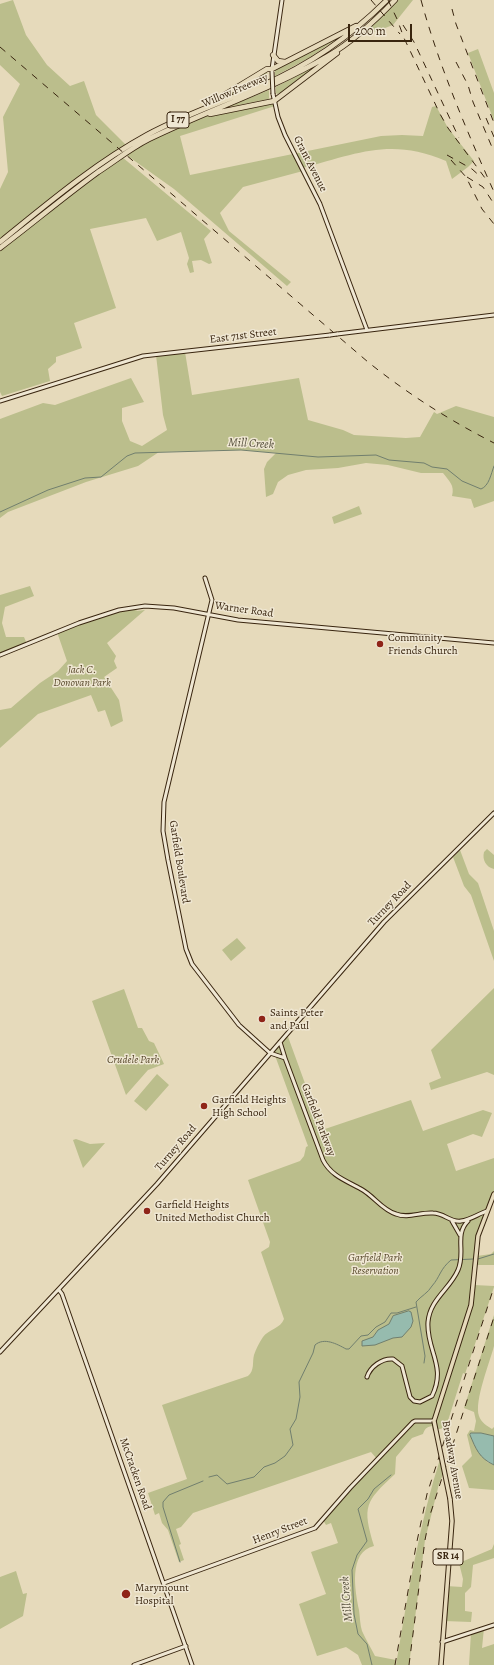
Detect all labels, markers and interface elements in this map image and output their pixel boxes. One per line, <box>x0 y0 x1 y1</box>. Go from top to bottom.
scale bar <box>350 16 414 42</box>
text: 200 m <box>355 23 386 39</box>
street label: Willow Freeway <box>200 71 270 111</box>
road number: I 77 <box>167 112 189 128</box>
street label: Grant Avenue <box>290 134 330 194</box>
street label: East 71st Street <box>209 325 277 347</box>
water label: Mill Creek <box>228 436 274 452</box>
street label: Warner Road <box>214 599 274 621</box>
place label: Community Friends Church <box>388 631 458 657</box>
marker: Community Friends Church <box>375 639 385 649</box>
park label: Jack C. Donovan Park <box>53 663 111 689</box>
street label: Garfield Boulevard <box>166 819 192 905</box>
street label: Turney Road <box>366 879 414 929</box>
place label: Saints Peter and Paul <box>270 1006 323 1032</box>
marker: Saints Peter and Paul <box>257 1014 267 1024</box>
park label: Crudele Park <box>107 1053 159 1067</box>
street label: Garfield Parkway <box>298 1082 338 1158</box>
place label: Garfield Heights High School <box>212 1093 286 1119</box>
marker: Garfield Heights High School <box>199 1101 209 1111</box>
street label: Turney Road <box>152 1122 200 1174</box>
place label: Garfield Heights United Methodist Church <box>155 1198 270 1224</box>
marker: Garfield Heights United Methodist Church <box>142 1206 152 1216</box>
park label: Garfield Park Reservation <box>348 1251 402 1277</box>
street label: Broadway Avenue <box>439 1420 465 1500</box>
street label: McCracken Road <box>116 1436 154 1512</box>
street label: Henry Street <box>251 1515 309 1547</box>
road number: SR 14 <box>433 1549 463 1565</box>
water label: Mill Creek <box>338 1576 356 1622</box>
place label: Marymount Hospital <box>135 1581 189 1607</box>
marker: Marymount Hospital <box>120 1588 132 1600</box>

